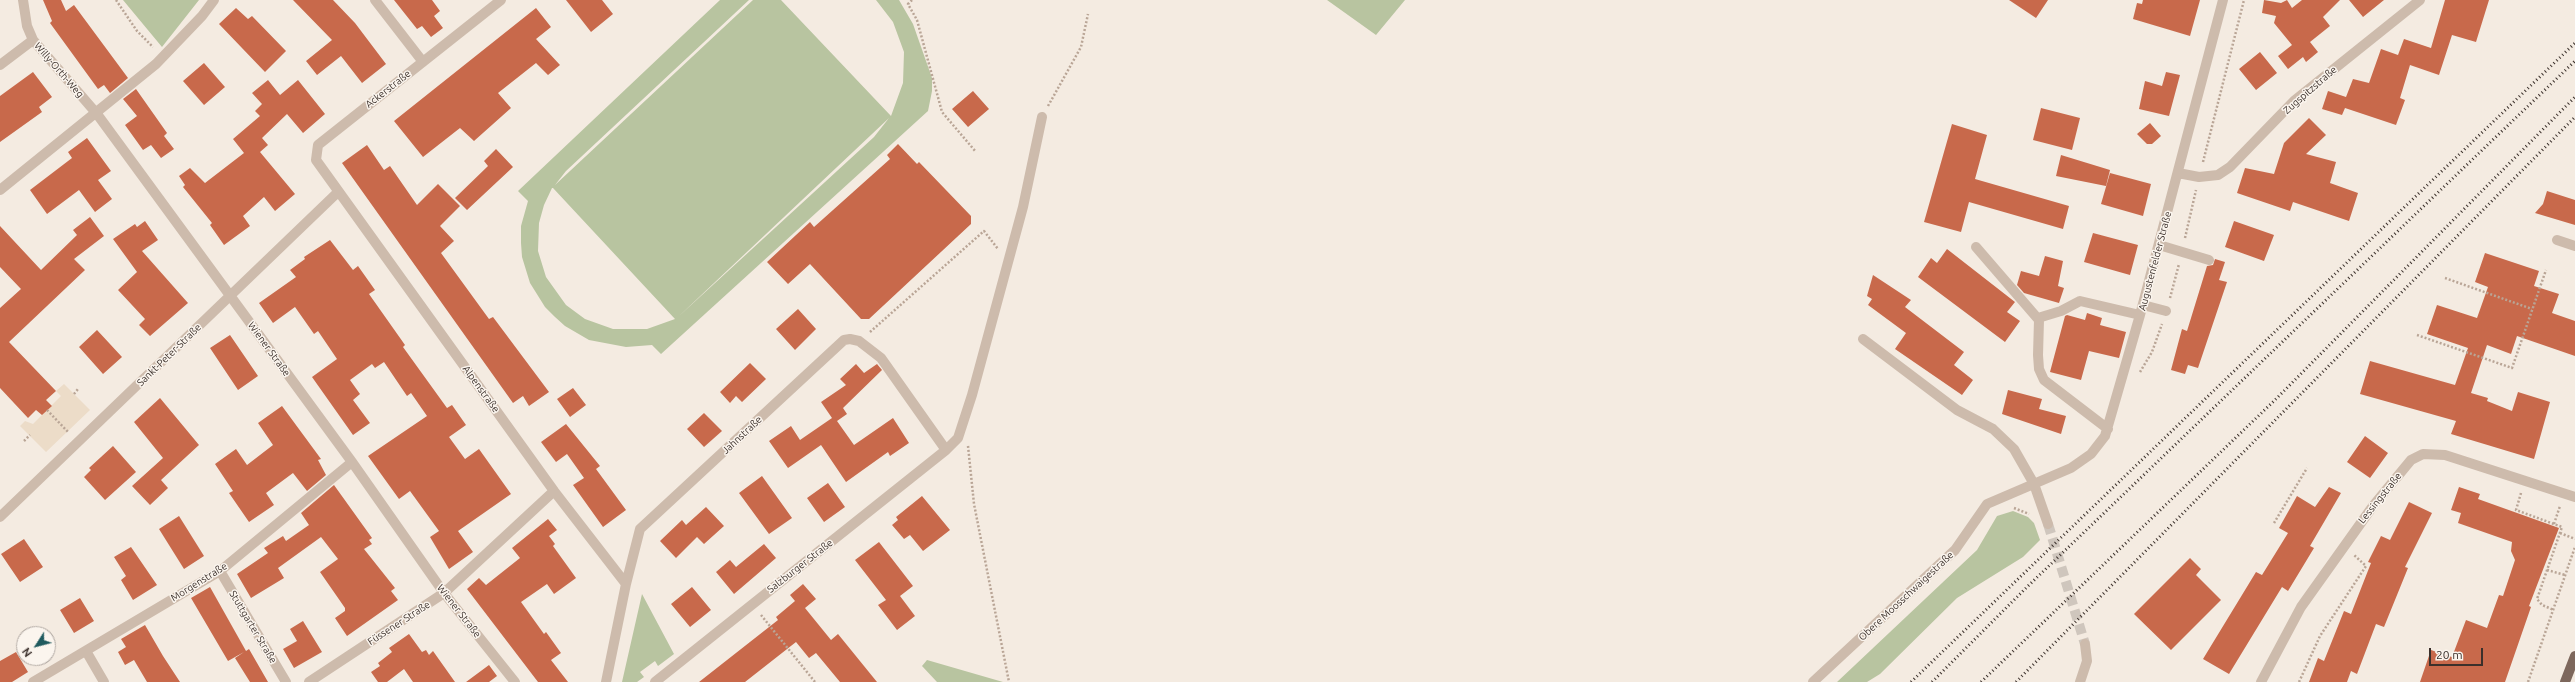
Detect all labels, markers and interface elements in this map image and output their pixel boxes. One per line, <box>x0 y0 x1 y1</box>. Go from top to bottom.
street label: Willy-Orth-Weg <box>32 40 86 100</box>
street label: Zugspitzstraße <box>2281 64 2339 116</box>
street label: Ackerstraße <box>363 68 413 110</box>
street label: Augustenfelder Straße <box>2136 210 2174 312</box>
street label: Wiener Straße <box>245 319 293 379</box>
street label: Sankt-Peter-Straße <box>134 321 204 389</box>
street label: Alpenstraße <box>460 363 502 415</box>
street label: Jahnstraße <box>720 413 764 457</box>
street label: Lessingstraße <box>2356 470 2404 526</box>
street label: Salzburger Straße <box>765 537 835 595</box>
street label: Obere Moosschwaigestraße <box>1856 549 1956 643</box>
street label: Morgenstraße <box>169 560 229 604</box>
street label: Wiener Straße <box>434 582 484 640</box>
street label: Stuttgarter Straße <box>227 589 279 665</box>
street label: Füssener Straße <box>366 598 432 648</box>
north arrow <box>16 626 56 666</box>
scale bar <box>2431 640 2485 666</box>
text: N <box>20 646 34 659</box>
text: 20 m <box>2436 648 2463 661</box>

